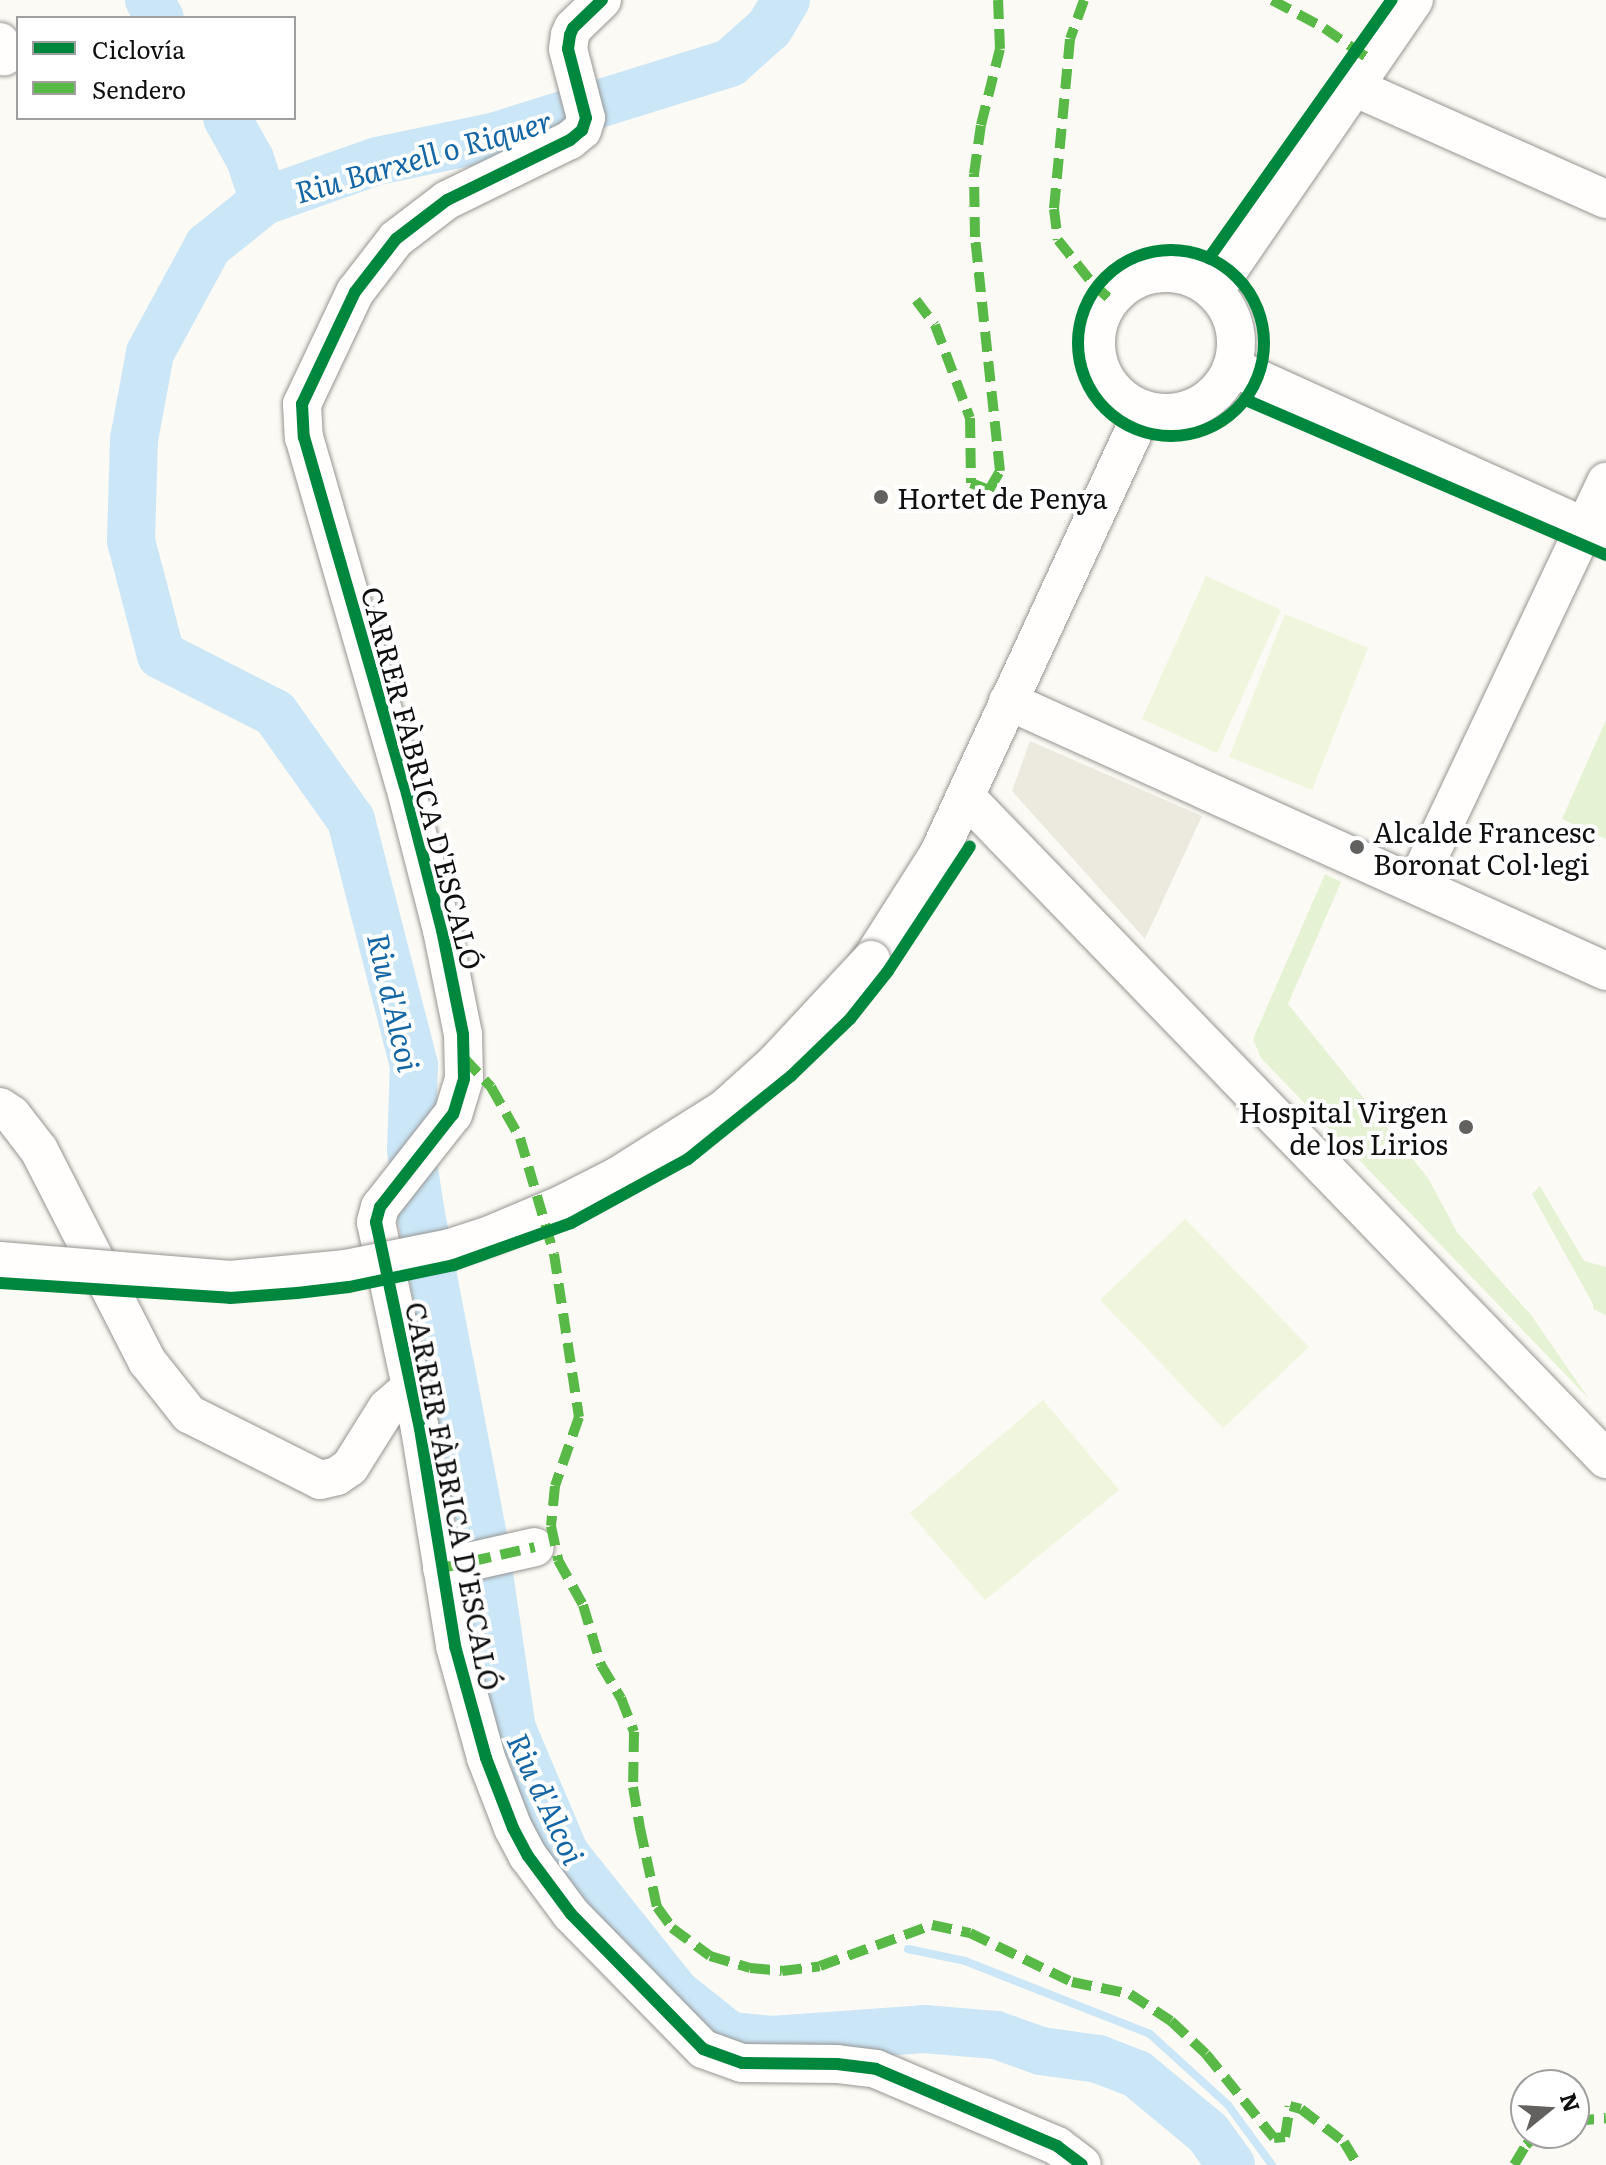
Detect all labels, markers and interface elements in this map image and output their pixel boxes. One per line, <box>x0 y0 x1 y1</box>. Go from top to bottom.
legend <box>16 16 296 120</box>
text: Ciclovía <box>92 31 185 66</box>
text: Sendero <box>92 71 186 106</box>
water label: Riu Barxell o Riquer <box>290 101 556 209</box>
place label: Hortet de Penya <box>897 480 1108 514</box>
marker: Hortet de Penya <box>872 488 890 506</box>
street label: CARRER FÀBRICA D'ESCALÓ <box>356 583 490 973</box>
place label: Alcalde Francesc Boronat Col·legi <box>1373 814 1595 880</box>
marker: Alcalde Francesc Boronat Col·legi <box>1348 838 1366 856</box>
water label: Riu d'Alcoi <box>362 929 428 1075</box>
place label: Hospital Virgen de los Lirios <box>1239 1094 1448 1160</box>
marker: Hospital Virgen de los Lirios <box>1455 1116 1477 1138</box>
street label: CARRER FÀBRICA D'ESCALÓ <box>400 1299 508 1693</box>
water label: Riu d'Alcoi <box>501 1727 593 1869</box>
north arrow <box>1510 2069 1590 2149</box>
text: N <box>1553 2088 1590 2116</box>

